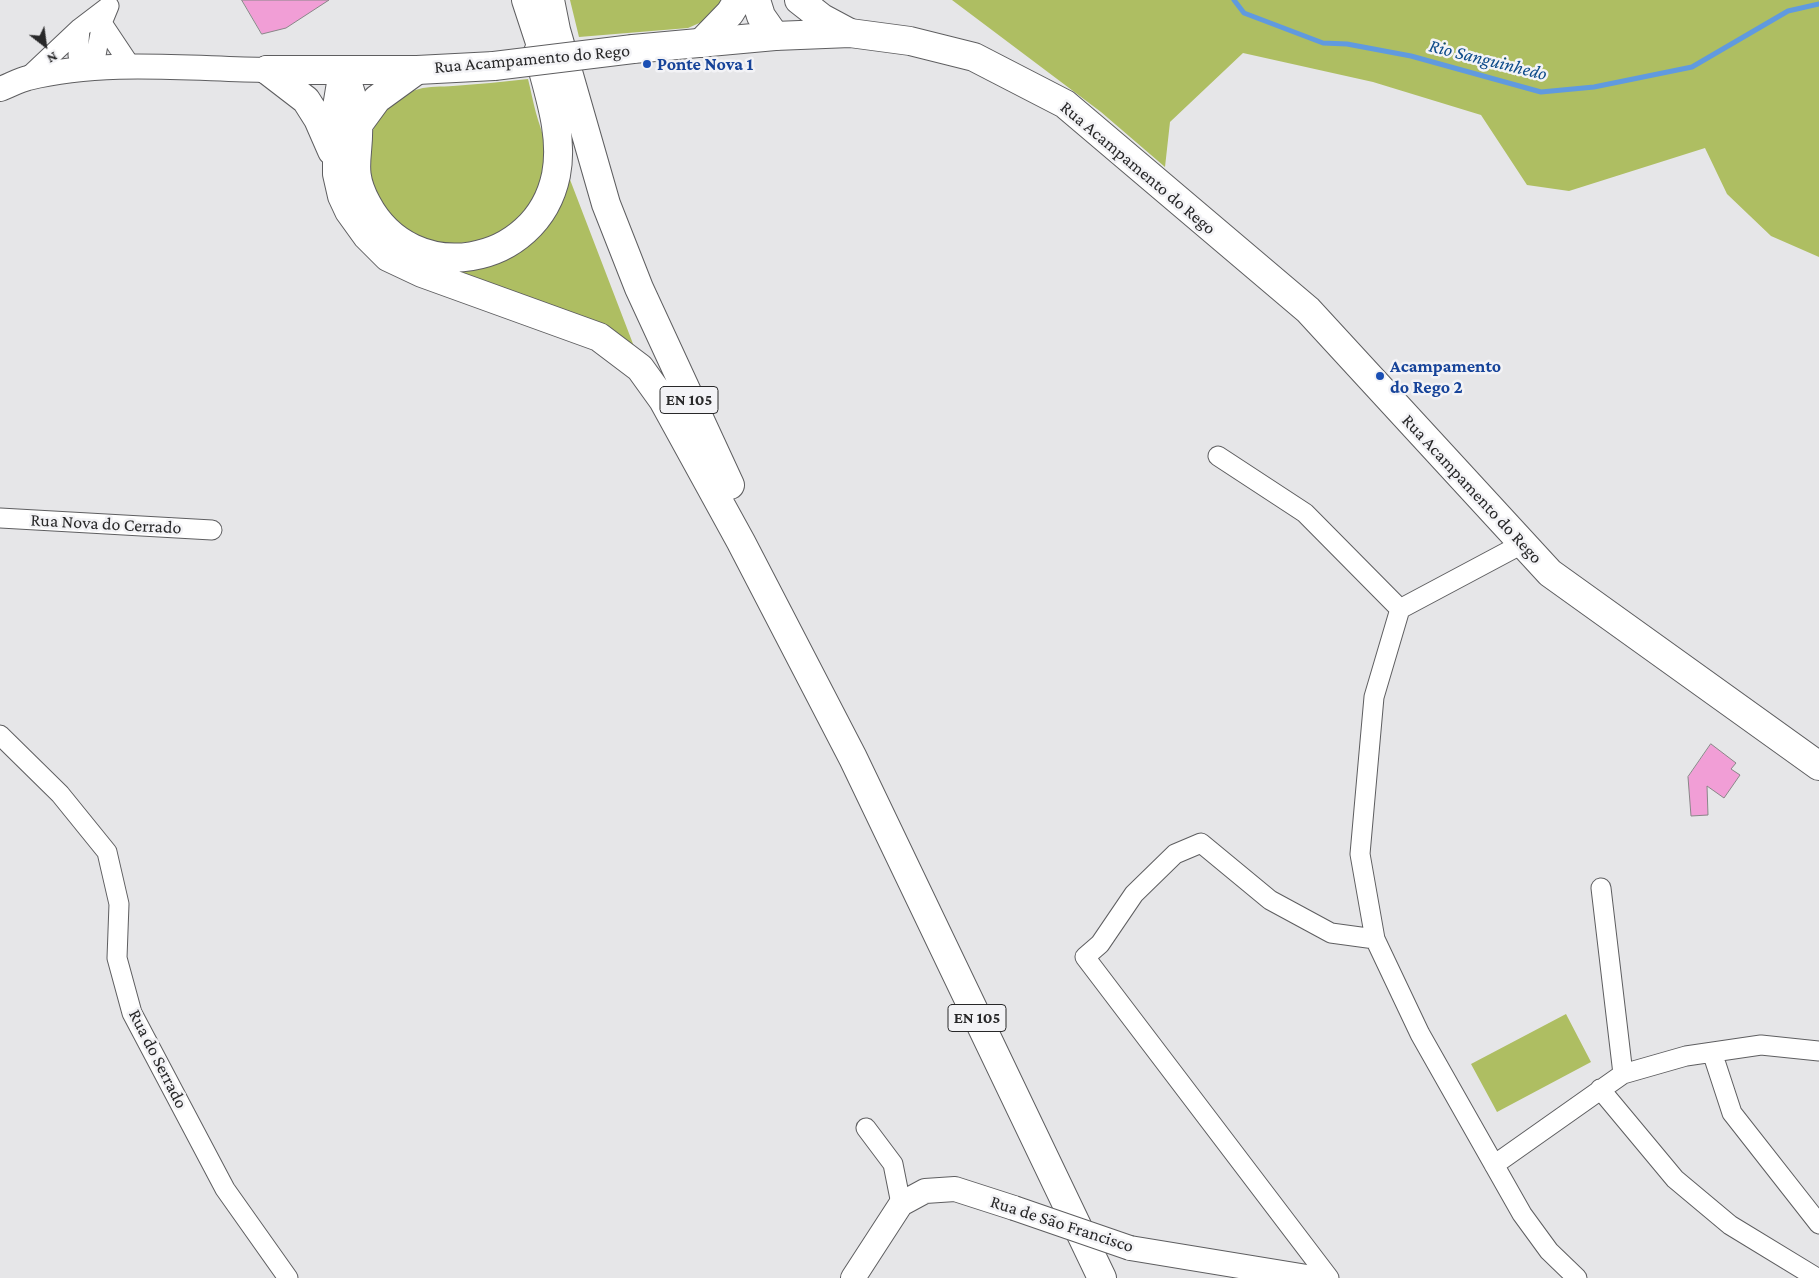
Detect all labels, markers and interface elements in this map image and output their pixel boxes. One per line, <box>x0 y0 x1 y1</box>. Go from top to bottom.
north arrow <box>20 20 70 70</box>
water label: Rio Sanguinhedo <box>1427 34 1549 86</box>
street label: Rua Acampamento do Rego <box>433 40 631 78</box>
text: N <box>44 49 61 67</box>
place label: Ponte Nova 1 <box>657 53 753 75</box>
marker: Ponte Nova 1 <box>641 58 653 70</box>
street label: Rua Acampamento do Rego <box>1056 97 1220 239</box>
place label: Acampamento do Rego 2 <box>1390 355 1501 398</box>
marker: Acampamento do Rego 2 <box>1374 370 1386 382</box>
road number: EN 105 <box>660 386 718 414</box>
street label: Rua Acampamento do Rego <box>1397 410 1547 568</box>
street label: Rua Nova do Cerrado <box>30 509 182 539</box>
road number: EN 105 <box>948 1004 1006 1032</box>
street label: Rua do Serrado <box>124 1006 192 1112</box>
street label: Rua de São Francisco <box>988 1191 1136 1257</box>

